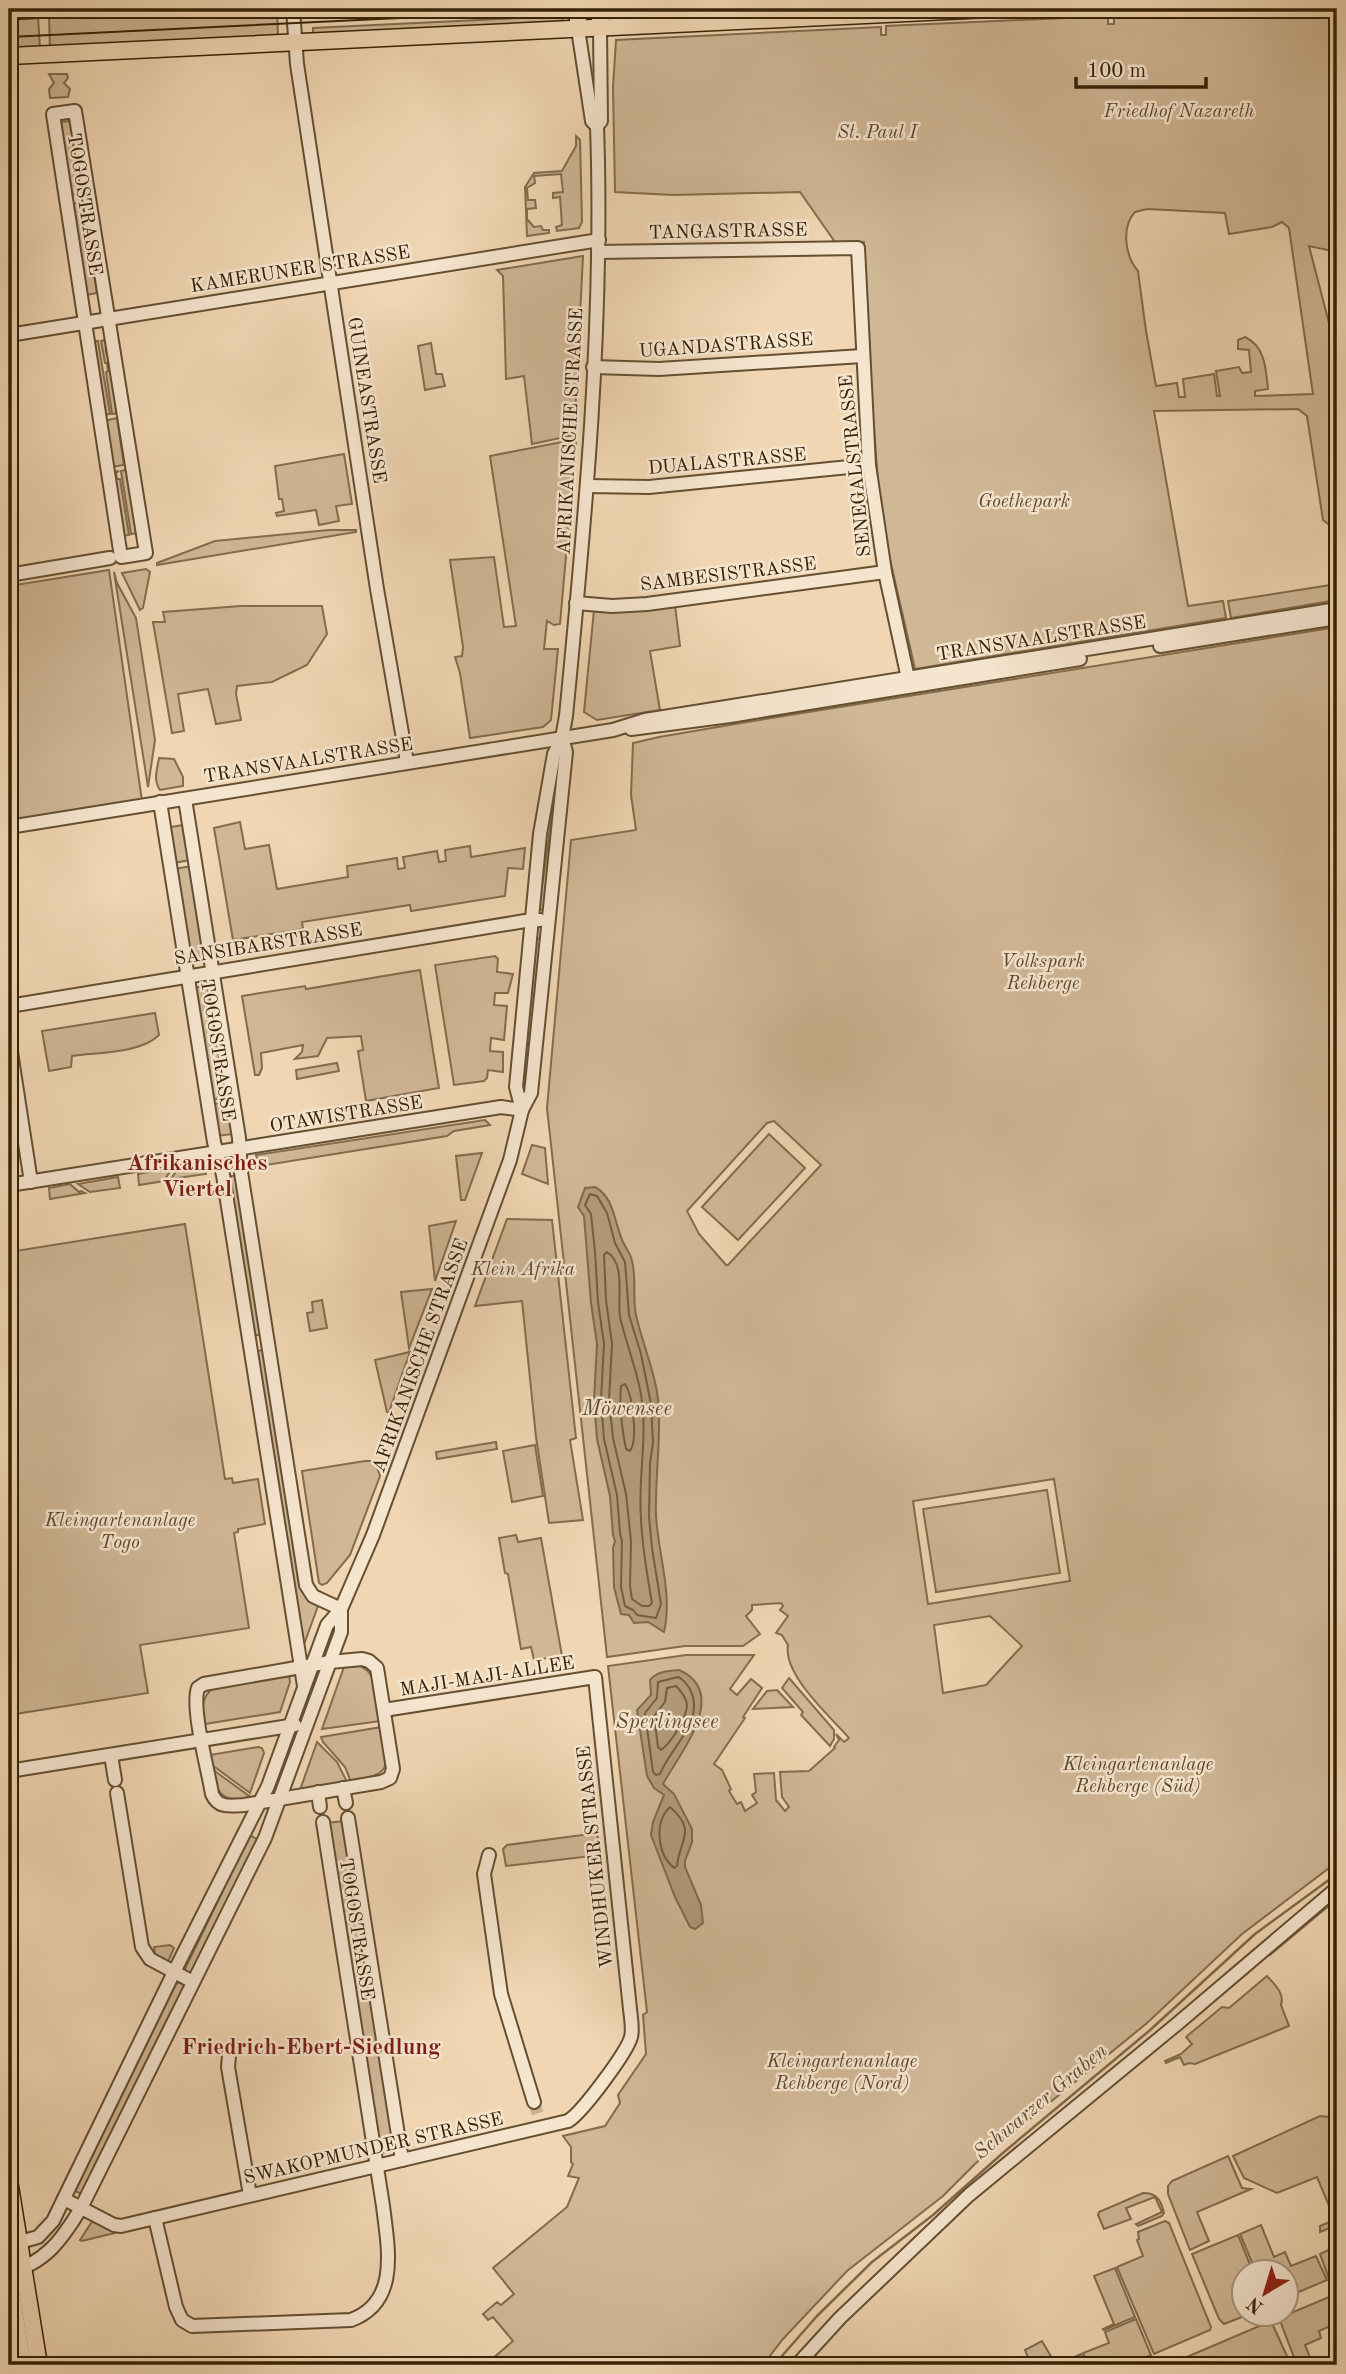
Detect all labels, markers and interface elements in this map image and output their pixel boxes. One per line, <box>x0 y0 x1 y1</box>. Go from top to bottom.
scale bar <box>1076 46 1206 90</box>
text: 100 m <box>1087 61 1146 82</box>
park label: Friedhof Nazareth <box>1103 103 1255 122</box>
park label: St. Paul I <box>837 124 919 143</box>
street label: TOGOSTRASSE <box>63 132 104 277</box>
street label: TANGASTRASSE <box>648 222 808 243</box>
street label: KAMERUNER STRASSE <box>189 244 412 297</box>
street label: AFRIKANISCHE STRASSE <box>556 307 587 555</box>
street label: GUINEASTRASSE <box>343 316 388 485</box>
street label: UGANDASTRASSE <box>638 331 814 362</box>
street label: SENEGALSTRASSE <box>837 374 876 558</box>
street label: DUALASTRASSE <box>647 446 807 479</box>
park label: Goethepark <box>978 493 1070 512</box>
street label: SAMBESISTRASSE <box>639 555 817 596</box>
street label: TRANSVAALSTRASSE <box>935 614 1148 665</box>
street label: TRANSVAALSTRASSE <box>202 736 415 787</box>
street label: SANSIBARSTRASSE <box>173 921 364 970</box>
park label: Volkspark Rehberge <box>1001 953 1085 994</box>
street label: TOGOSTRASSE <box>196 978 237 1123</box>
street label: OTAWISTRASSE <box>269 1094 424 1137</box>
district label: Afrikanisches Viertel <box>127 1152 267 1201</box>
street label: AFRIKANISCHE STRASSE <box>370 1236 473 1475</box>
park label: Klein Afrika <box>470 1261 575 1280</box>
water label: Möwensee <box>581 1399 672 1420</box>
park label: Kleingartenanlage Togo <box>44 1512 196 1553</box>
street label: MAJI-MAJI-ALLEE <box>399 1654 576 1701</box>
water label: Sperlingsee <box>615 1712 719 1733</box>
street label: WINDHUKER STRASSE <box>575 1745 618 1969</box>
park label: Kleingartenanlage Rehberge (Süd) <box>1062 1756 1214 1797</box>
street label: TOGOSTRASSE <box>335 1857 376 2002</box>
district label: Friedrich-Ebert-Siedlung <box>181 2036 441 2059</box>
water label: Schwarzer Graben <box>970 2040 1112 2164</box>
park label: Kleingartenanlage Rehberge (Nord) <box>766 2053 918 2094</box>
street label: SWAKOPMUNDER STRASSE <box>242 2110 505 2189</box>
north arrow <box>1230 2258 1300 2328</box>
text: N <box>1244 2292 1268 2316</box>

